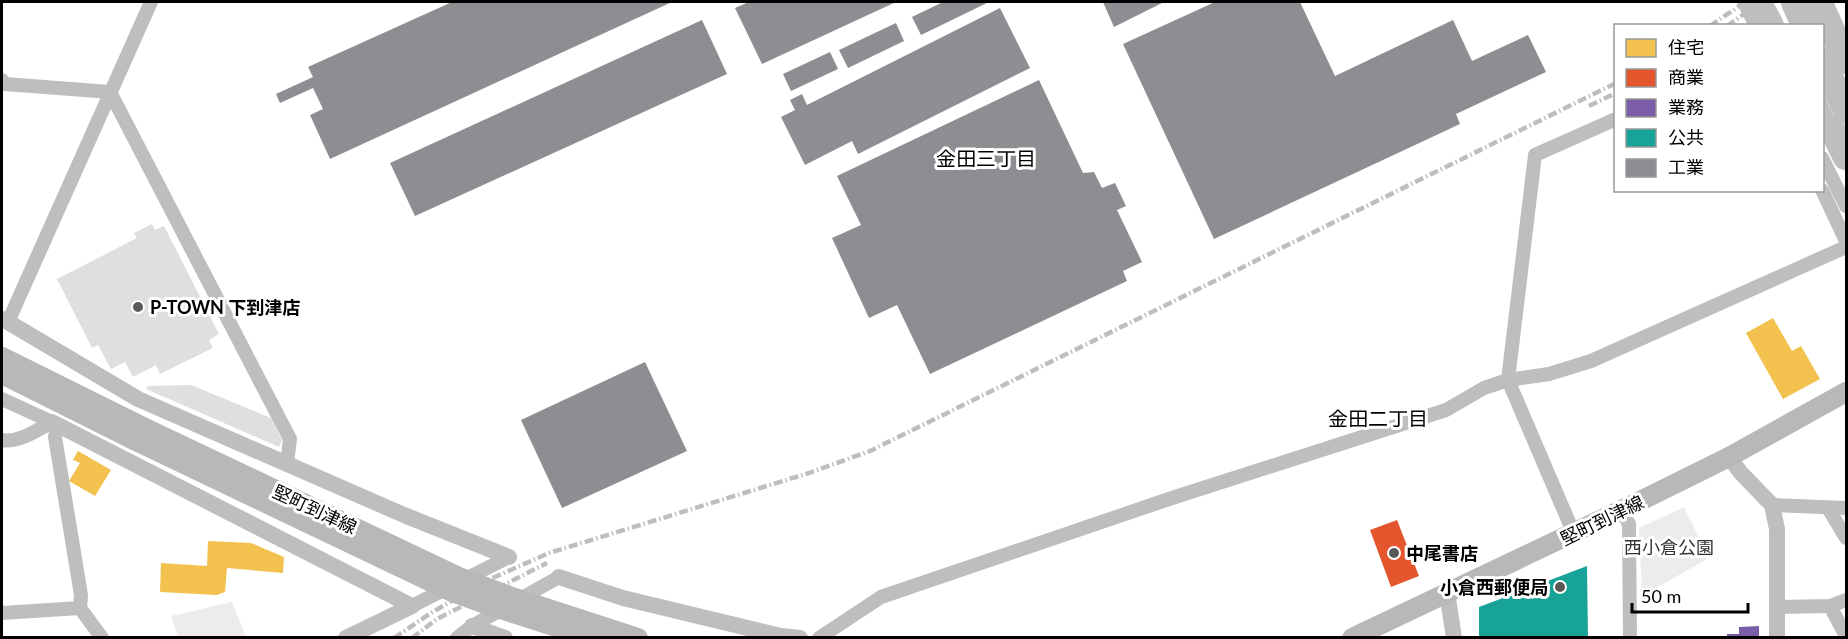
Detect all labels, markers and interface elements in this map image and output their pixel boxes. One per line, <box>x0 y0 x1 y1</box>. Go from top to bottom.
legend <box>1614 24 1824 192</box>
text: 住宅 <box>1668 36 1704 58</box>
text: 商業 <box>1668 66 1704 88</box>
text: 業務 <box>1668 96 1704 118</box>
text: 公共 <box>1668 126 1704 148</box>
district label: 金田三丁目 <box>936 146 1036 170</box>
text: 工業 <box>1668 156 1704 178</box>
place label: P-TOWN 下到津店 <box>150 296 300 318</box>
marker: P-TOWN 下到津店 <box>131 300 145 314</box>
district label: 金田二丁目 <box>1328 406 1428 430</box>
street label: 堅町到津線 <box>270 480 360 538</box>
street label: 堅町到津線 <box>1557 490 1647 550</box>
park label: 西小倉公園 <box>1624 536 1714 558</box>
place label: 中尾書店 <box>1406 542 1478 564</box>
marker: 中尾書店 <box>1387 546 1401 560</box>
place label: 小倉西郵便局 <box>1440 576 1548 598</box>
scale bar <box>1632 576 1748 614</box>
marker: 小倉西郵便局 <box>1553 580 1567 594</box>
text: 50 m <box>1641 585 1681 607</box>

